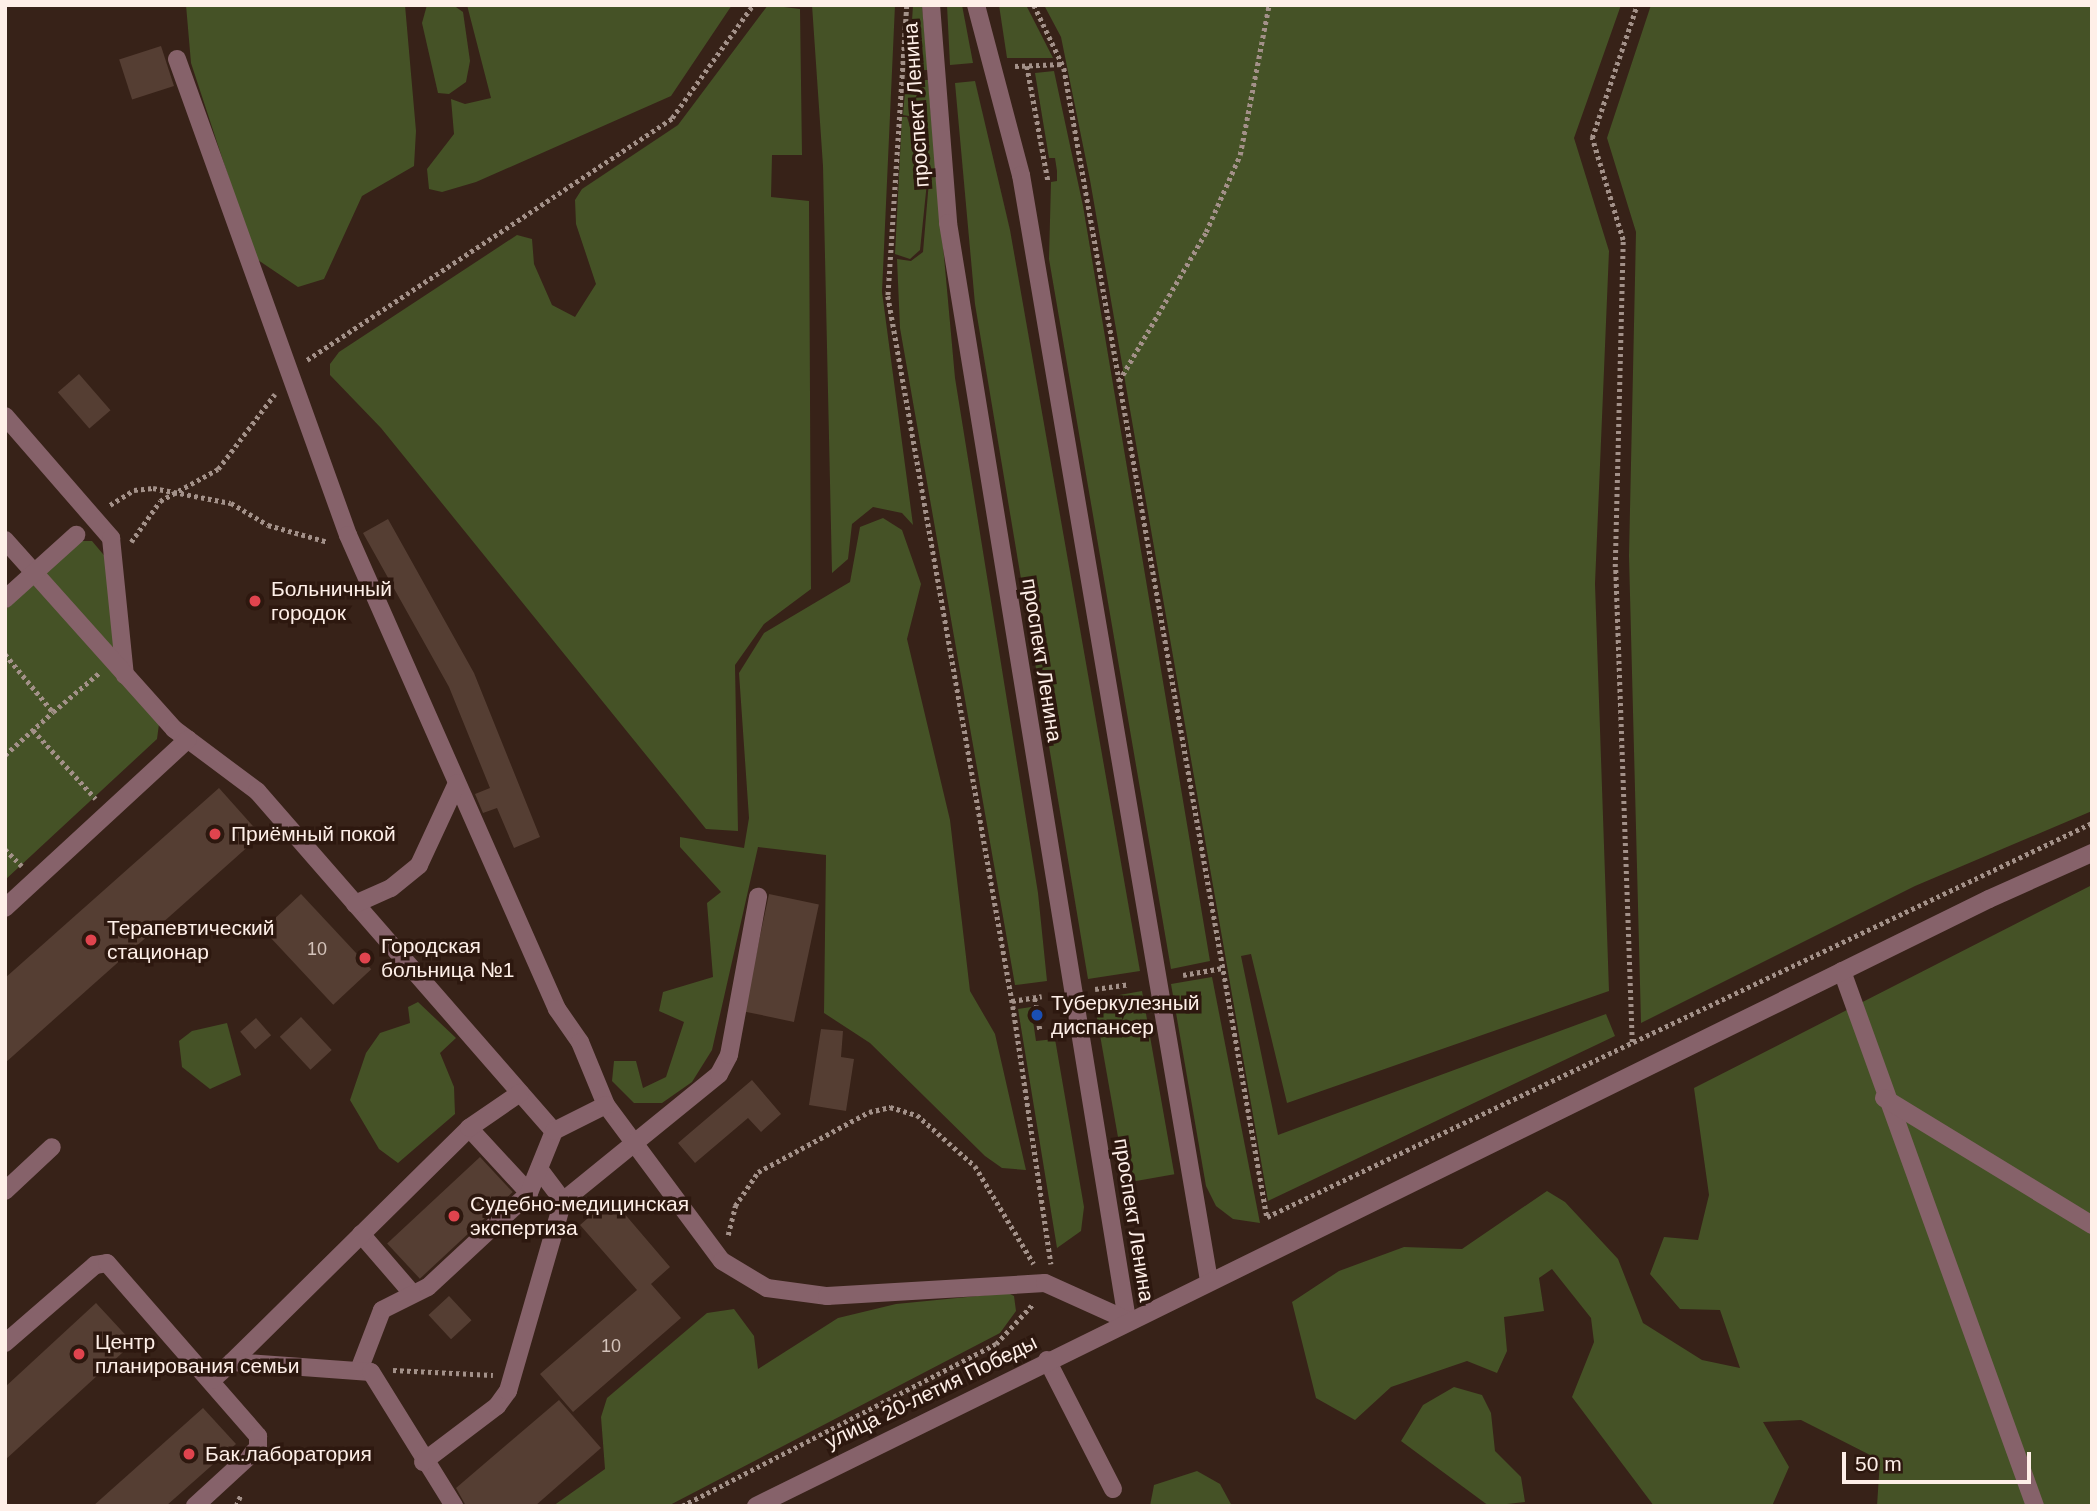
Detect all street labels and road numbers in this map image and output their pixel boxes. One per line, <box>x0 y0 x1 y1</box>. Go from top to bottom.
street label: проспект Ленина <box>898 22 934 188</box>
street label: проспект Ленина <box>1017 576 1067 744</box>
street label: проспект Ленина <box>1109 1136 1159 1304</box>
street label: улица 20-летия Победы <box>821 1330 1041 1454</box>

